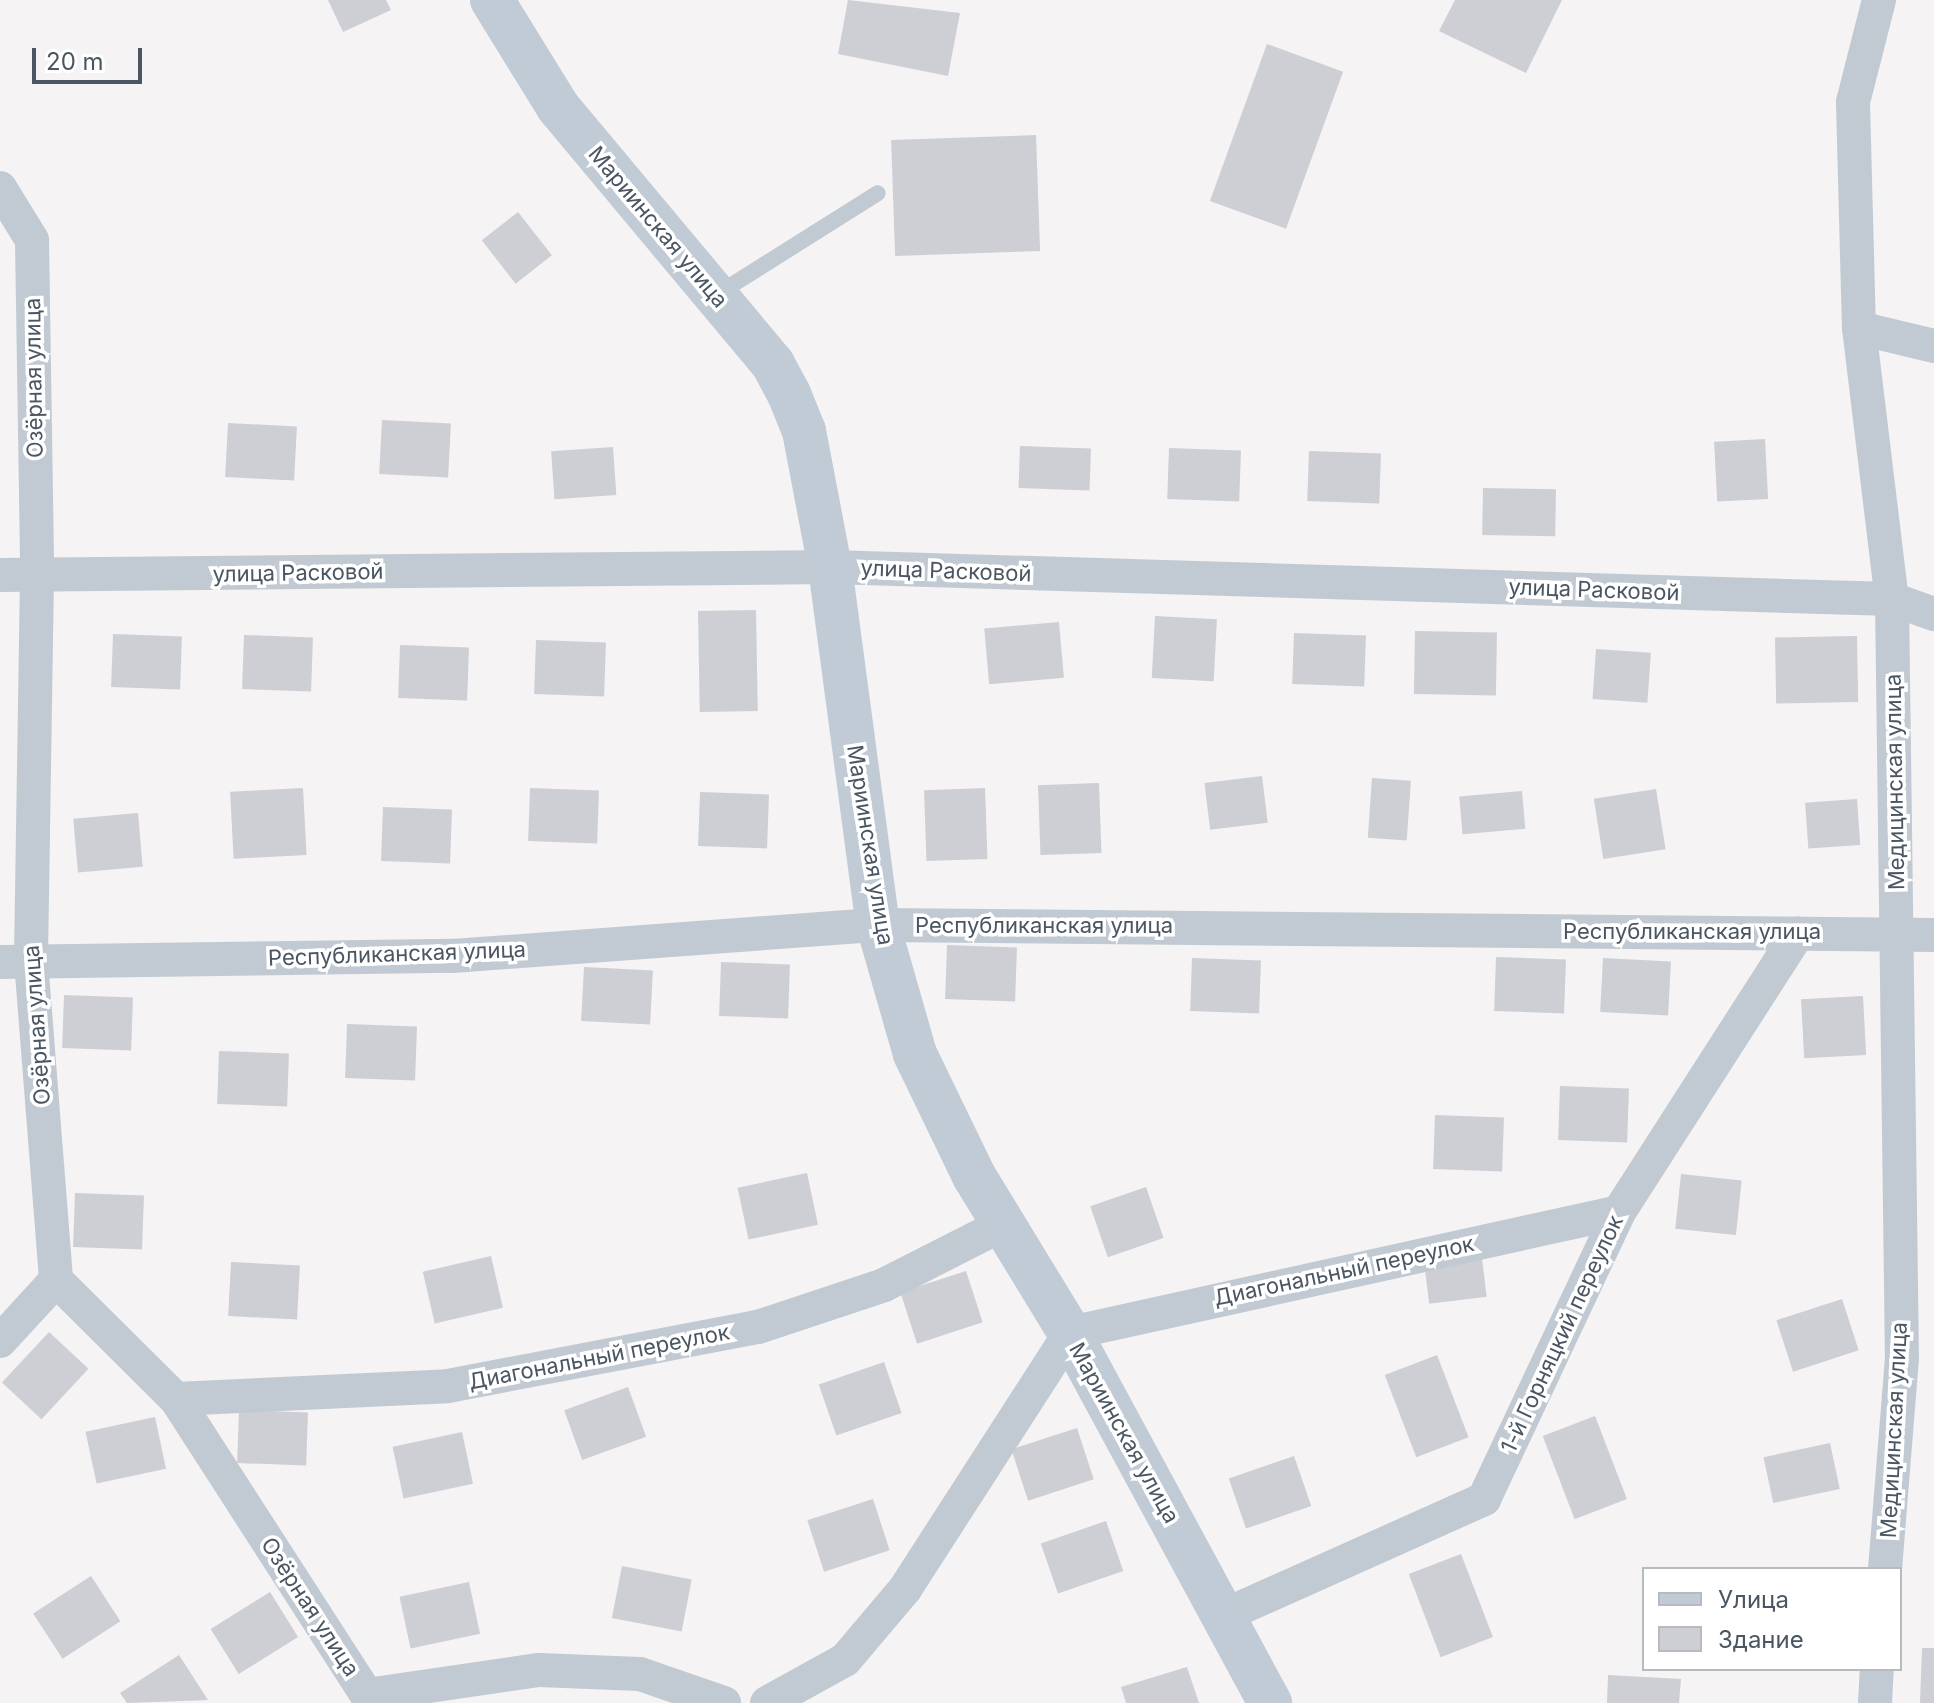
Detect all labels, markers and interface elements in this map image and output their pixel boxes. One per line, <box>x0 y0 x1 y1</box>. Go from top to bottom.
scale bar <box>36 32 146 82</box>
text: 20 m <box>46 47 104 76</box>
street label: Мариинская улица <box>583 141 733 313</box>
street label: Озёрная улица <box>19 298 49 458</box>
street label: улица Расковой <box>860 555 1032 587</box>
street label: улица Расковой <box>212 558 384 588</box>
street label: улица Расковой <box>1508 574 1680 606</box>
street label: Медицинская улица <box>1880 674 1910 890</box>
street label: Мариинская улица <box>841 743 899 947</box>
street label: Республиканская улица <box>915 913 1173 939</box>
street label: Республиканская улица <box>1563 919 1821 945</box>
street label: Республиканская улица <box>268 936 526 972</box>
street label: Озёрная улица <box>18 944 56 1106</box>
street label: 1-й Горняцкий переулок <box>1495 1211 1629 1457</box>
street label: Диагональный переулок <box>1212 1231 1476 1311</box>
street label: Диагональный переулок <box>466 1319 732 1395</box>
street label: Медицинская улица <box>1875 1321 1913 1539</box>
street label: Мариинская улица <box>1063 1338 1185 1528</box>
street label: Озёрная улица <box>255 1533 365 1681</box>
legend <box>1642 1567 1902 1671</box>
text: Улица <box>1718 1585 1789 1614</box>
text: Здание <box>1718 1625 1804 1654</box>

